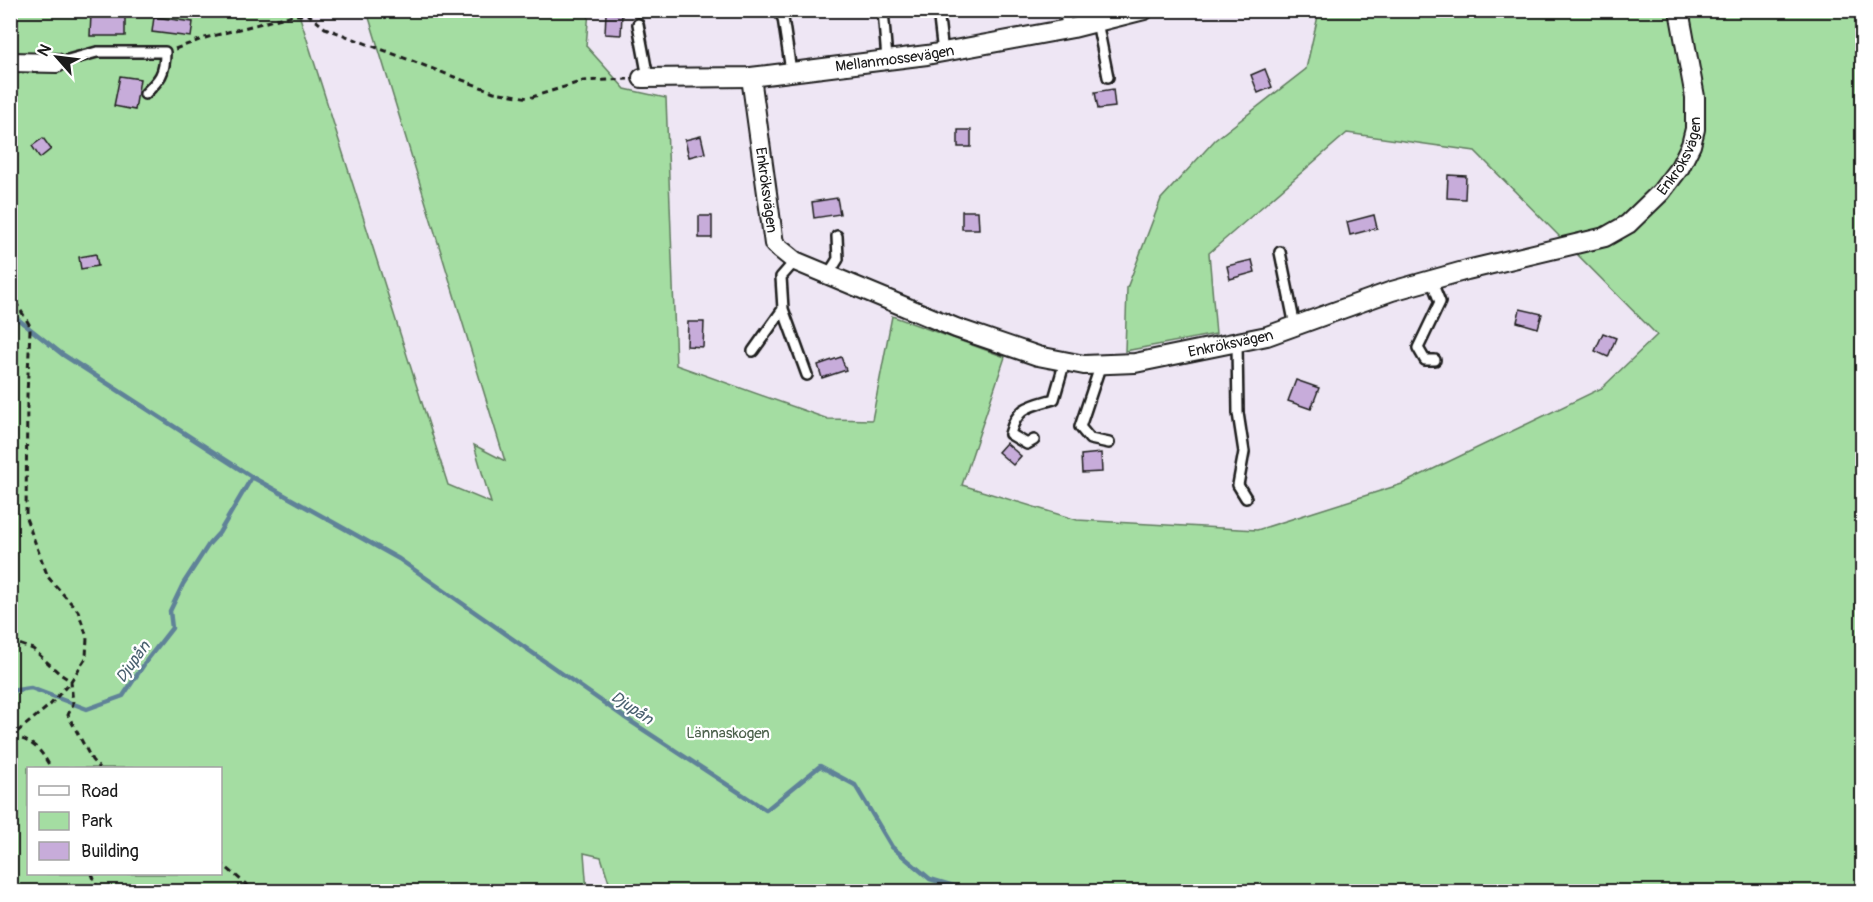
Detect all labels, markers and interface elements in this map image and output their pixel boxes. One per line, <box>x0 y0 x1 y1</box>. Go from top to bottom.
north arrow <box>27 27 87 87</box>
text: N <box>33 41 56 60</box>
street label: Mellanmossevägen <box>834 41 956 76</box>
street label: Enkröksvägen <box>1653 117 1705 199</box>
street label: Enkröksvägen <box>751 146 782 234</box>
street label: Enkröksvägen <box>1186 325 1276 361</box>
water label: Djupån <box>111 637 155 687</box>
water label: Djupån <box>607 687 658 730</box>
park label: Lännaskogen <box>686 724 770 743</box>
legend <box>27 767 222 875</box>
text: Road <box>81 780 118 803</box>
text: Park <box>81 810 113 833</box>
text: Building <box>81 840 139 863</box>

